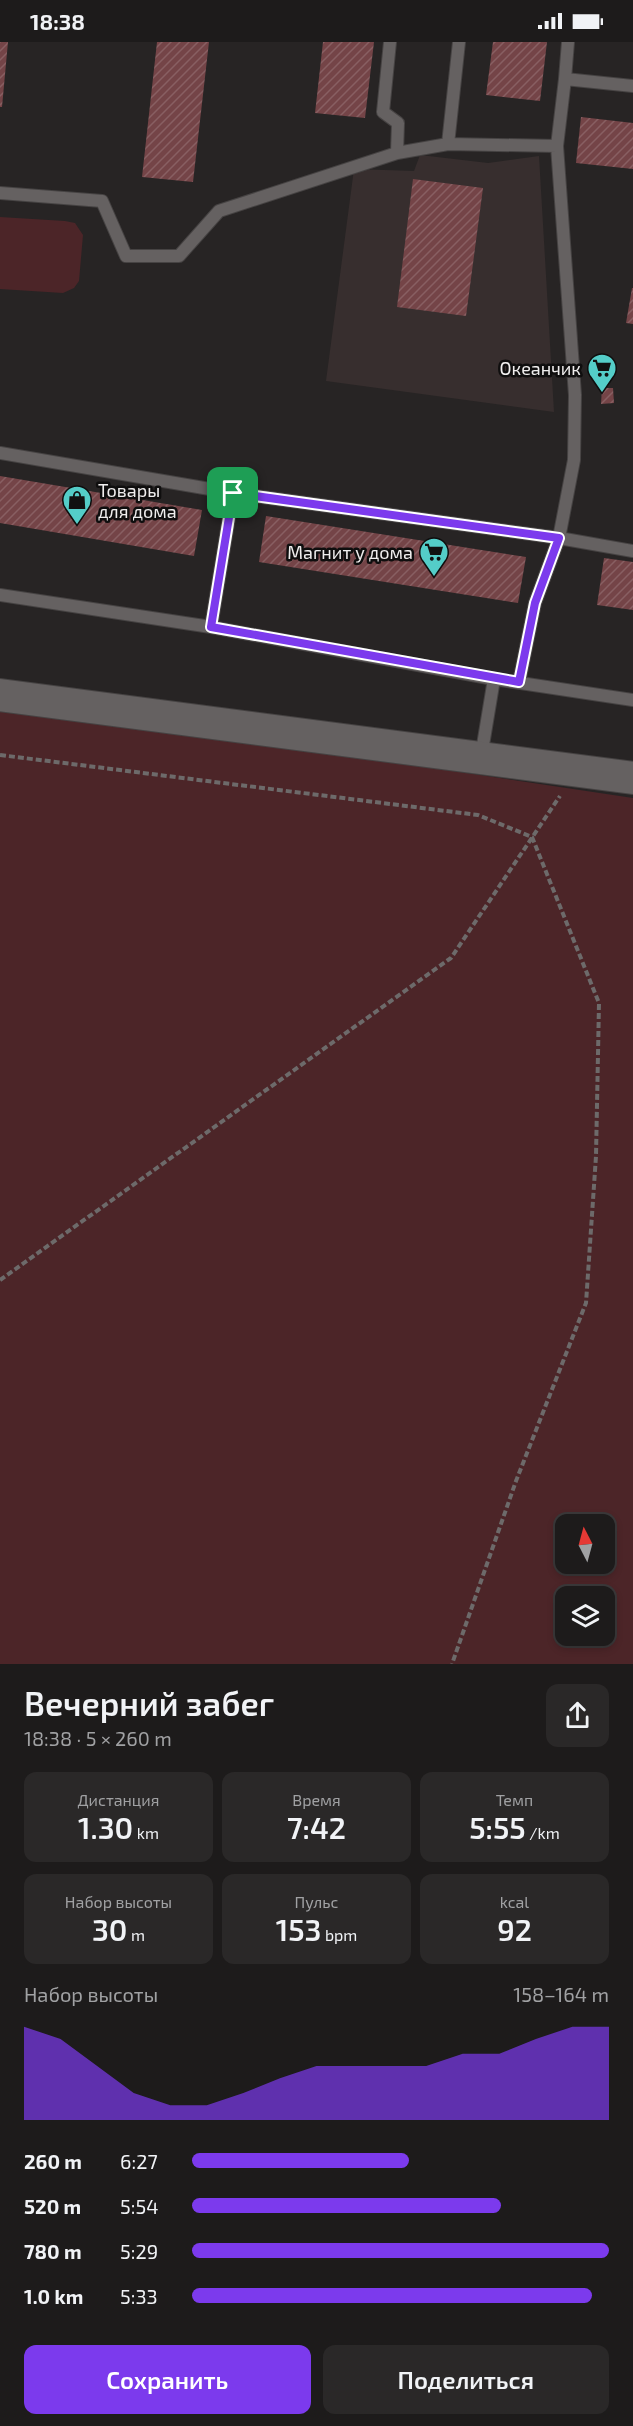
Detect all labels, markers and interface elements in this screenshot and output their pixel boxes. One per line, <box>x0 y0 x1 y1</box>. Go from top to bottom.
text: 18:38 <box>30 8 85 34</box>
supermarket icon: Океанчик <box>586 352 618 394</box>
place label: Океанчик <box>500 357 581 379</box>
pin <box>207 467 258 518</box>
icon: arrive <box>216 476 249 509</box>
place label: Товары для дома <box>98 479 177 522</box>
shop icon: Товары для дома <box>61 484 93 526</box>
supermarket icon: Магнит у дома <box>418 536 450 578</box>
place label: Магнит у дома <box>287 541 413 563</box>
north arrow <box>555 1514 615 1574</box>
map controls <box>555 1514 615 1646</box>
button: layers <box>555 1586 615 1646</box>
text: Вечерний забег <box>24 1683 274 1723</box>
button: share <box>546 1684 609 1747</box>
text: 18:38 · 5 × 260 m <box>24 1726 172 1750</box>
text: Дистанция <box>78 1790 159 1809</box>
text: Время <box>292 1790 341 1809</box>
text: Темп <box>496 1790 533 1809</box>
text: 1.30 <box>78 1809 133 1845</box>
text: 7:42 <box>287 1809 346 1845</box>
text: 5:55 <box>469 1809 526 1845</box>
text: km <box>133 1823 159 1842</box>
text: /km <box>526 1823 560 1842</box>
text: Набор высоты <box>65 1892 172 1911</box>
text: Пульс <box>295 1892 338 1911</box>
text: kcal <box>500 1892 529 1911</box>
text: 30 <box>92 1911 127 1947</box>
text: 153 <box>276 1911 321 1947</box>
text: 92 <box>497 1911 532 1947</box>
text: m <box>127 1925 145 1944</box>
text: bpm <box>321 1925 357 1944</box>
text: Набор высоты <box>24 1982 158 2006</box>
text: 158–164 m <box>513 1982 609 2006</box>
text: 260 m <box>24 2149 82 2173</box>
text: 6:27 <box>120 2149 158 2173</box>
text: 520 m <box>24 2194 81 2218</box>
text: 5:54 <box>120 2194 158 2218</box>
text: 780 m <box>24 2239 82 2263</box>
text: 5:29 <box>120 2239 158 2263</box>
text: 1.0 km <box>24 2284 83 2308</box>
text: 5:33 <box>120 2284 158 2308</box>
button: Сохранить <box>24 2345 311 2414</box>
button: Поделиться <box>323 2345 609 2414</box>

